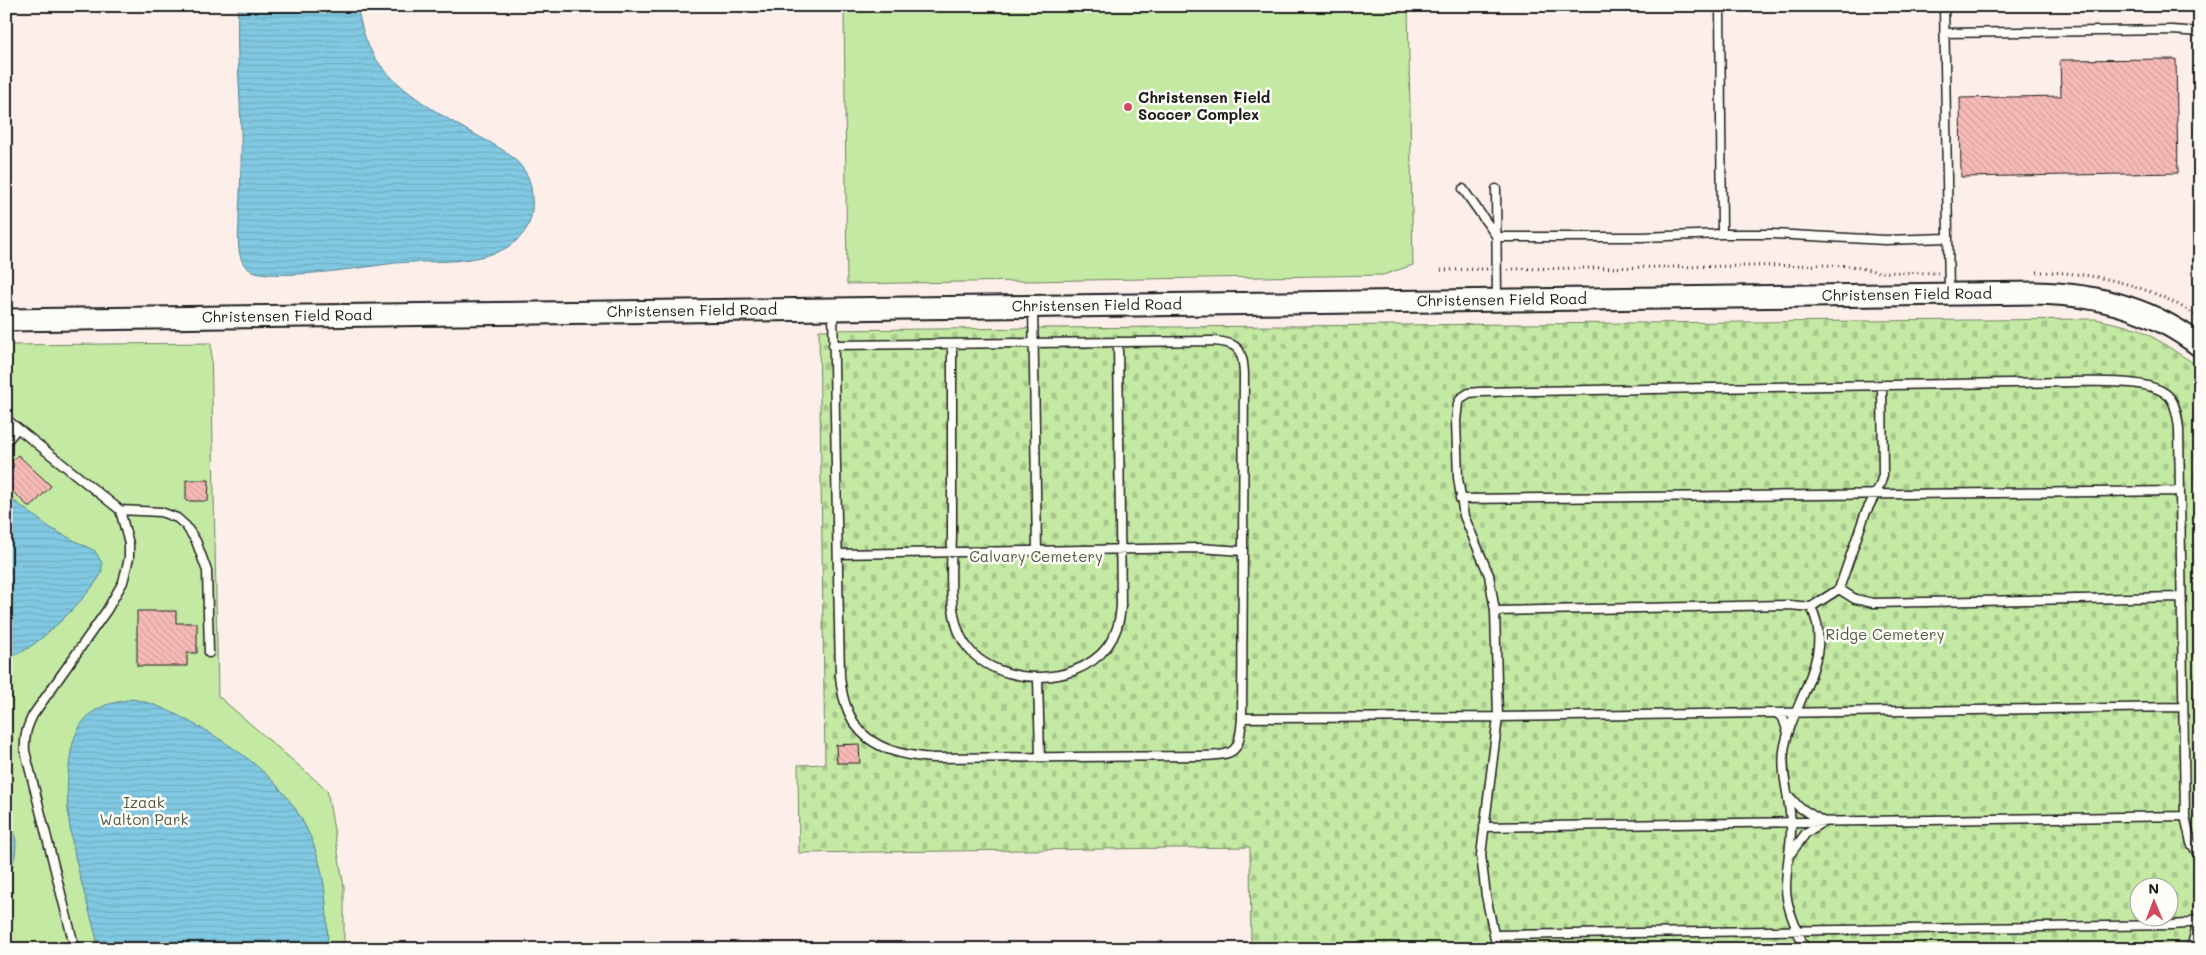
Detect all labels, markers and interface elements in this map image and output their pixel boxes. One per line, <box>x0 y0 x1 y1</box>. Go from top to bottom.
place label: Christensen Field Soccer Complex <box>1138 87 1271 124</box>
marker: Christensen Field Soccer Complex <box>1122 101 1134 113</box>
street label: Christensen Field Road <box>1822 283 1992 305</box>
street label: Christensen Field Road <box>1417 288 1587 310</box>
street label: Christensen Field Road <box>1012 293 1182 316</box>
street label: Christensen Field Road <box>607 299 777 321</box>
street label: Christensen Field Road <box>202 304 372 326</box>
park label: Calvary Cemetery <box>969 546 1103 566</box>
park label: Ridge Cemetery <box>1826 624 1945 644</box>
park label: Izaak Walton Park <box>100 792 188 829</box>
north arrow <box>2128 878 2178 928</box>
text: N <box>2148 879 2159 898</box>

